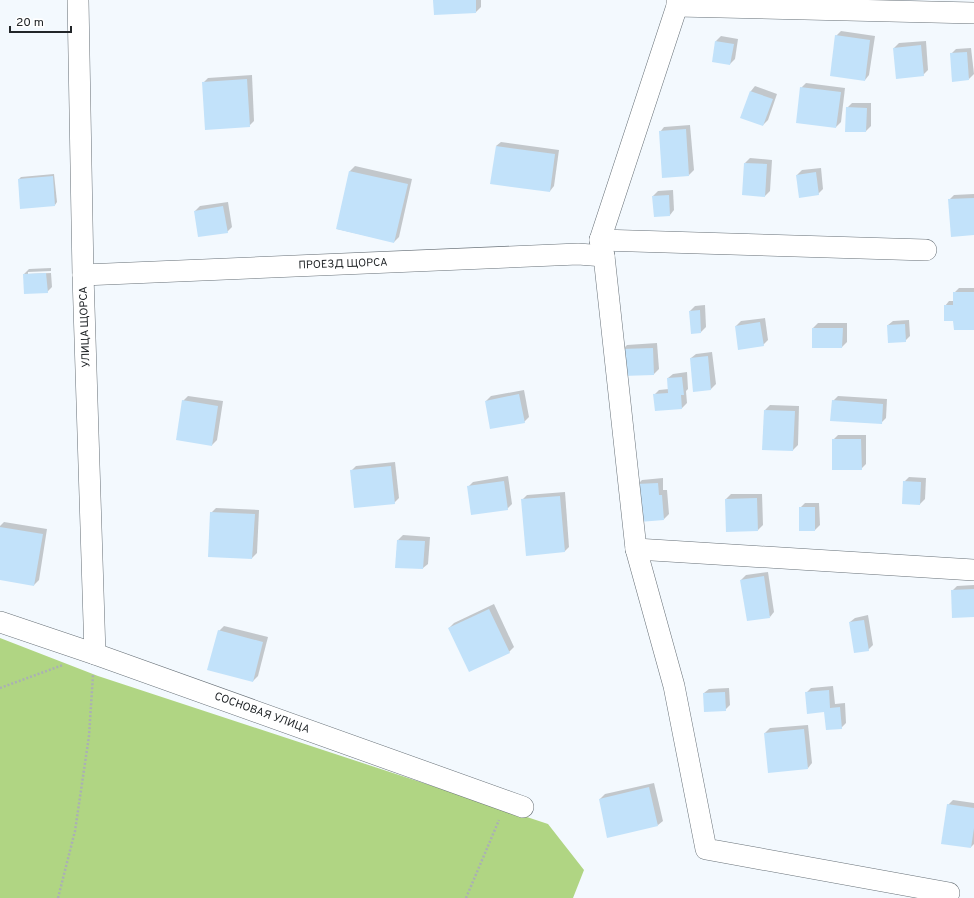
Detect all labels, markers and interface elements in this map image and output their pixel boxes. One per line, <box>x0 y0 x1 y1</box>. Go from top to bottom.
scale bar <box>10 8 71 34</box>
text: 20 m <box>16 15 44 31</box>
street label: ПРОЕЗД ЩОРСА <box>298 255 388 273</box>
street label: УЛИЦА ЩОРСА <box>77 286 93 368</box>
street label: СОСНОВАЯ УЛИЦА <box>212 689 312 737</box>

